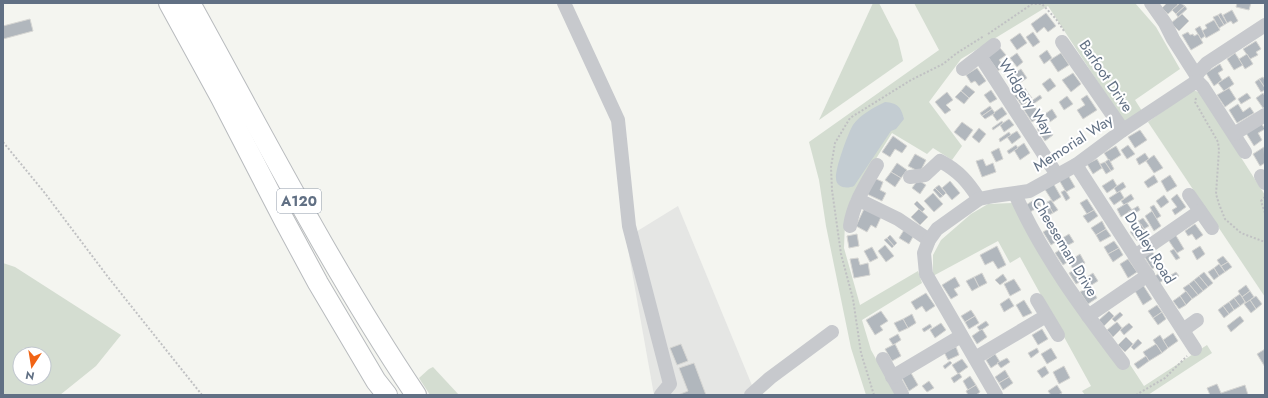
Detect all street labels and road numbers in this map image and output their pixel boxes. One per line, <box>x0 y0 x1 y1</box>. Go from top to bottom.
street label: Barfoot Drive <box>1074 36 1138 117</box>
street label: Widgery Way <box>993 54 1059 140</box>
street label: Memorial Way <box>1029 109 1118 177</box>
road number: A120 <box>277 189 321 213</box>
street label: Cheeseman Drive <box>1027 193 1103 301</box>
street label: Dudley Road <box>1119 208 1181 288</box>

